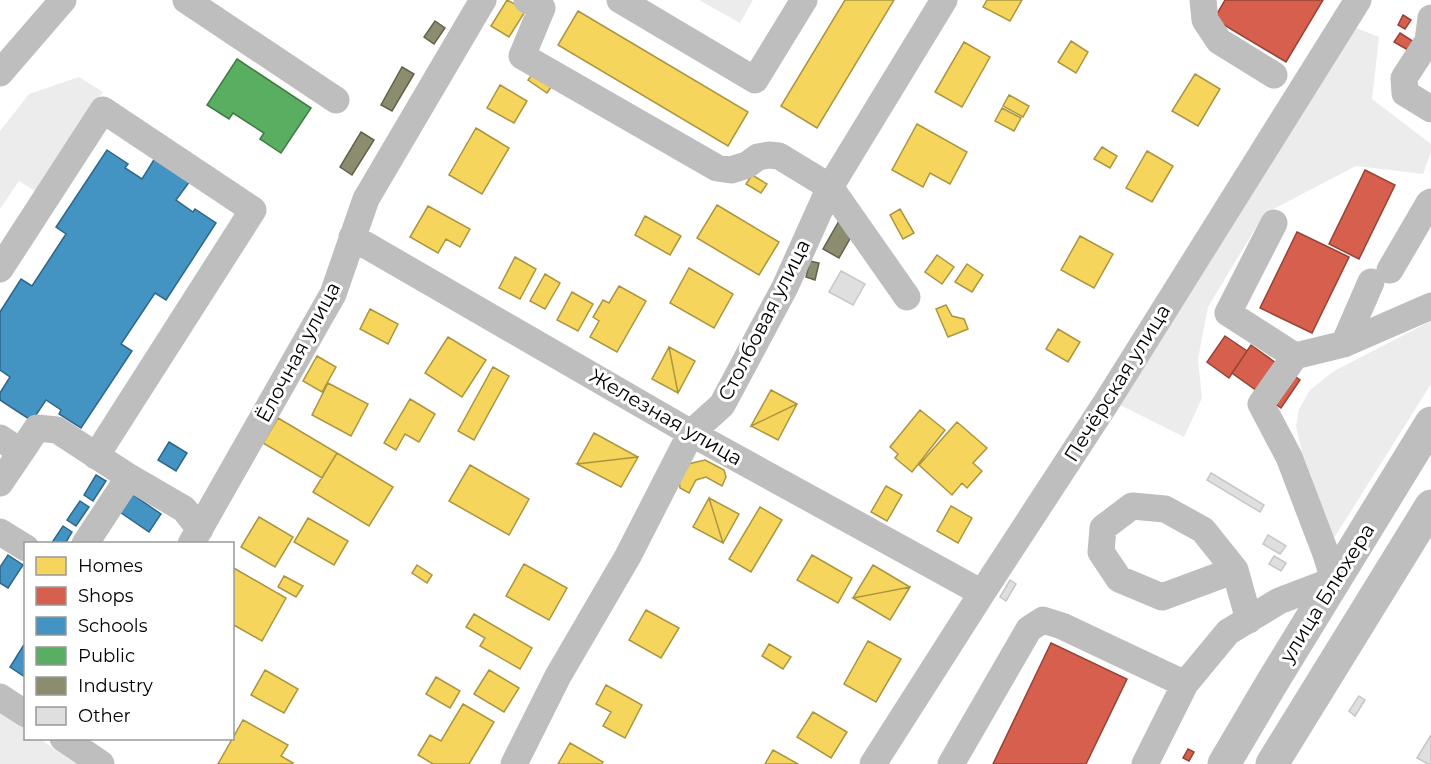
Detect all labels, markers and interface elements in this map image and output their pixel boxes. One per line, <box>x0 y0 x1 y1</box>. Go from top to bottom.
street label: Столбовая улица <box>713 235 815 405</box>
street label: Ёлочная улица <box>251 278 345 426</box>
street label: Печёрская улица <box>1059 300 1175 466</box>
street label: Железная улица <box>585 364 747 470</box>
street label: улица Блюхера <box>1274 519 1379 668</box>
legend <box>24 542 234 740</box>
text: Homes <box>78 555 143 577</box>
text: Shops <box>78 585 134 607</box>
text: Schools <box>78 615 148 637</box>
text: Public <box>78 645 135 667</box>
text: Industry <box>78 675 153 697</box>
text: Other <box>78 705 131 727</box>

